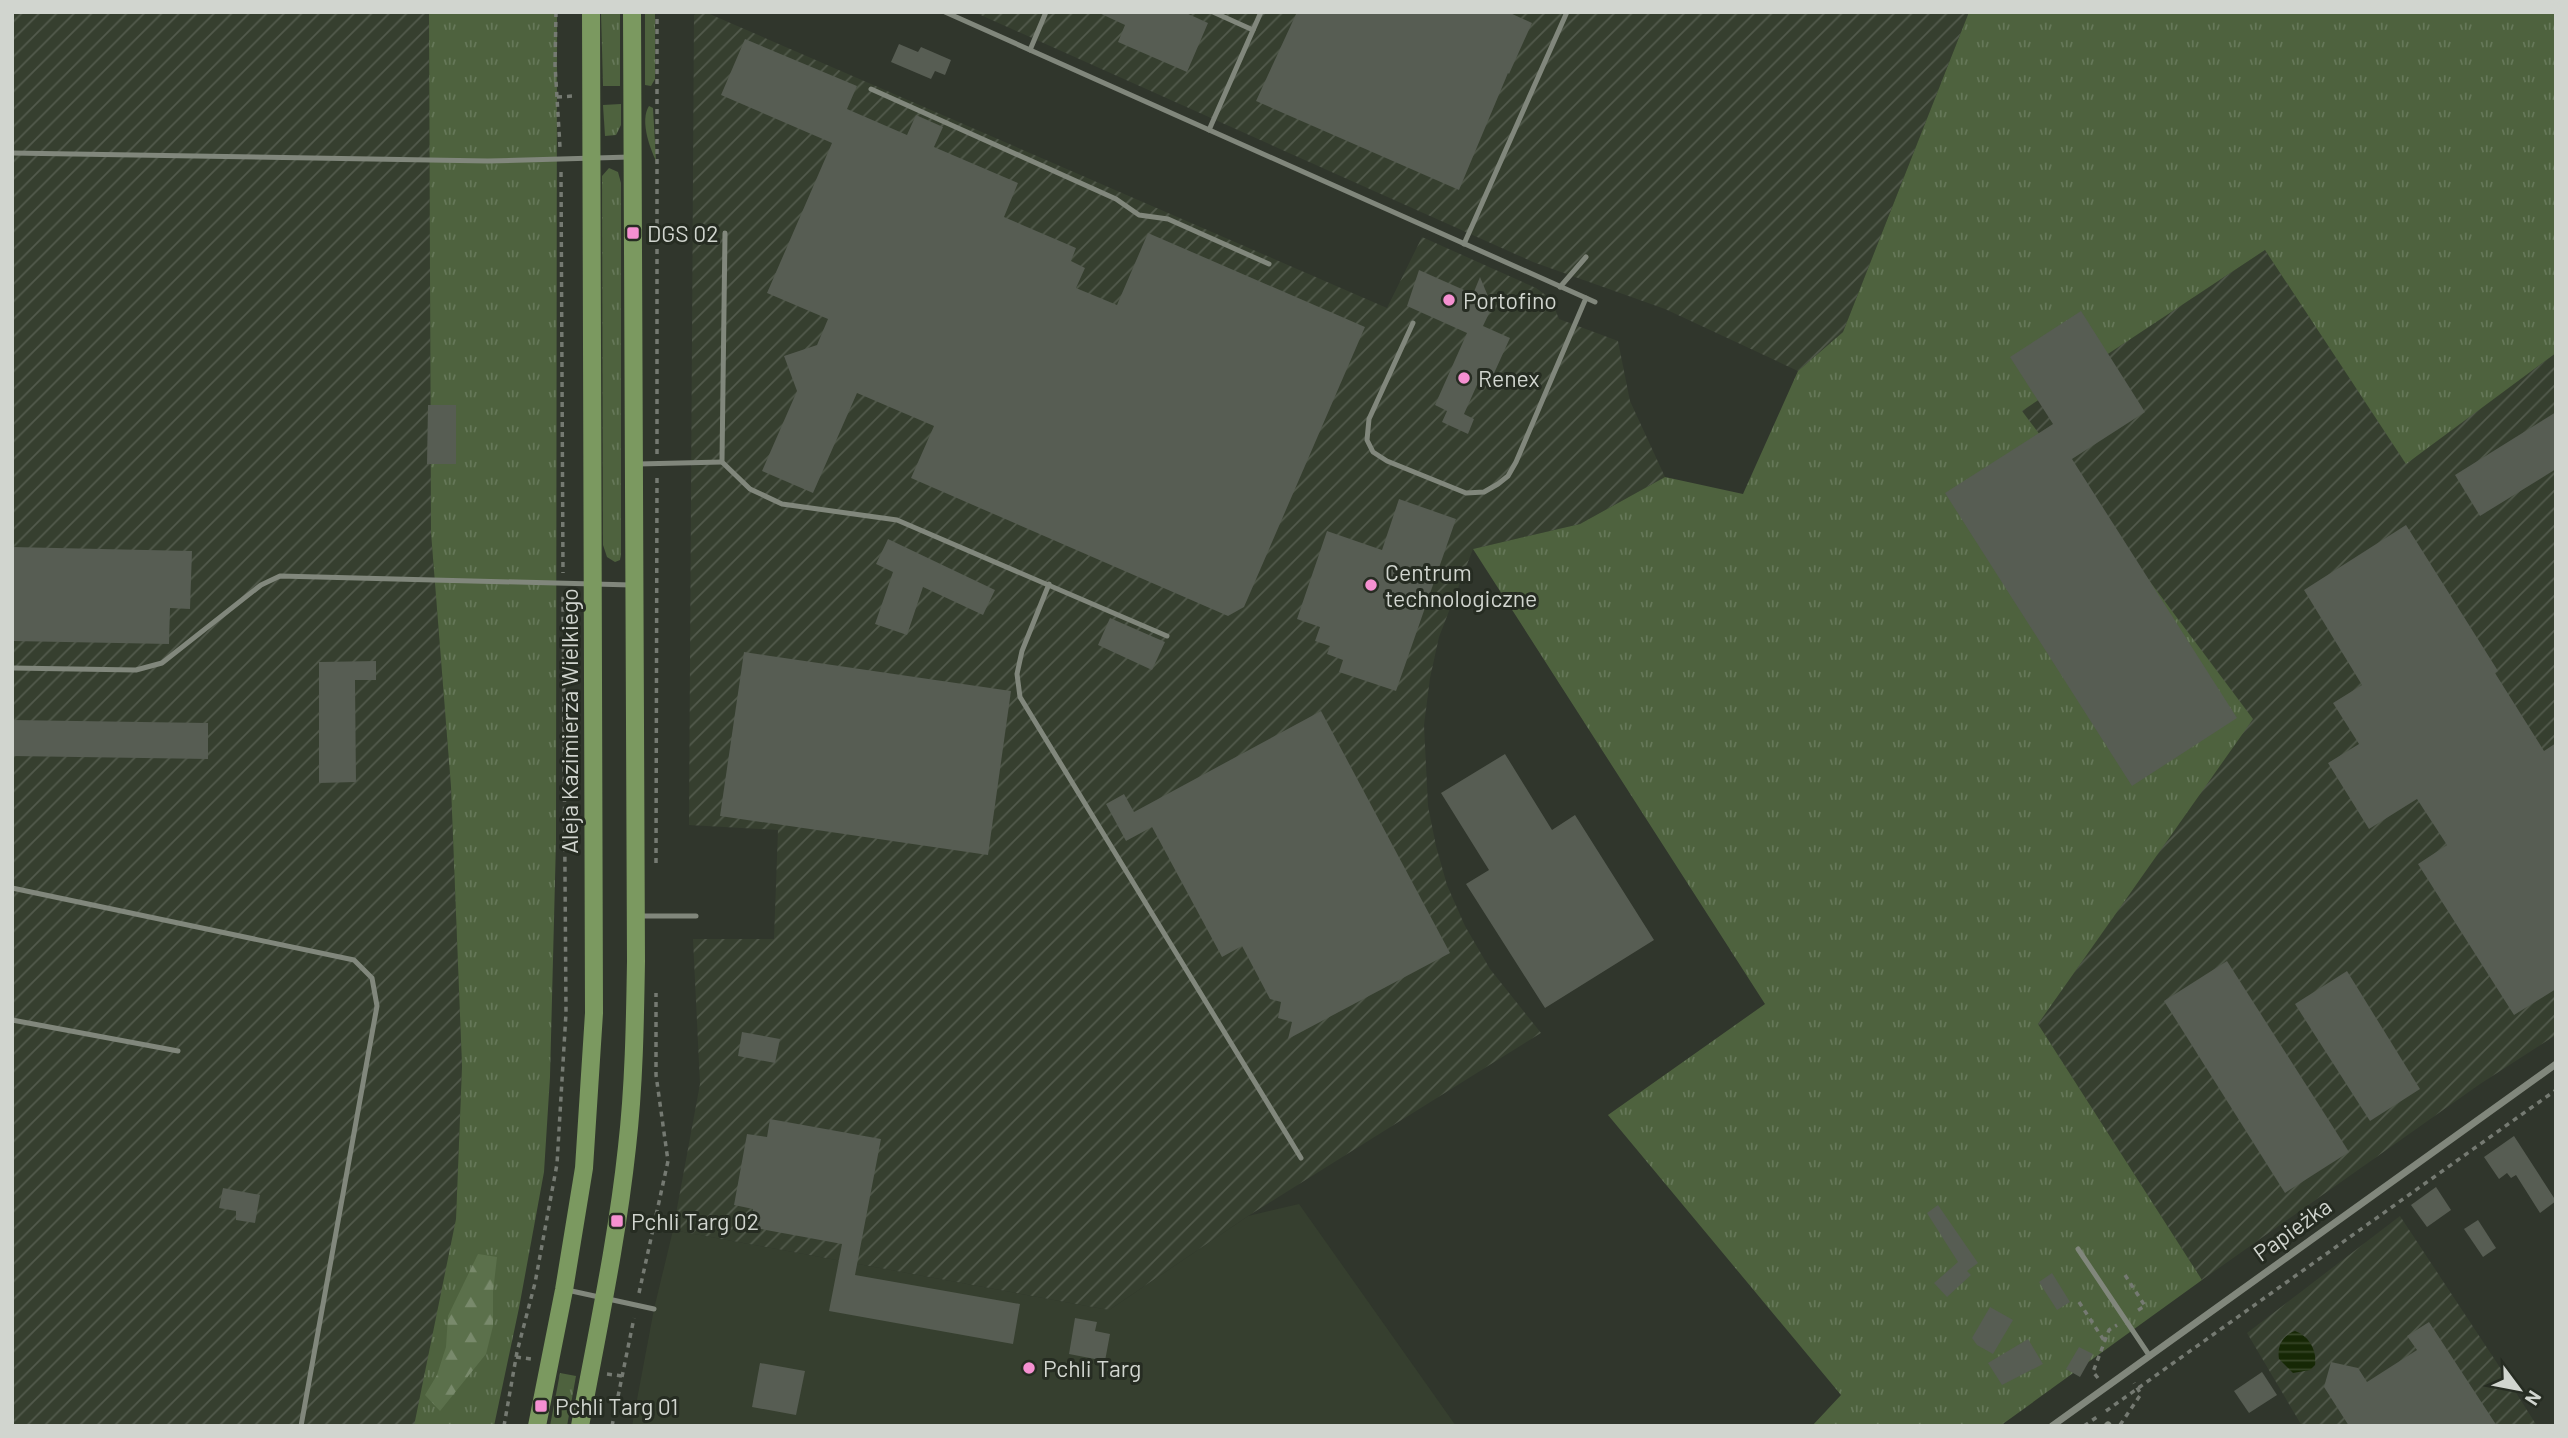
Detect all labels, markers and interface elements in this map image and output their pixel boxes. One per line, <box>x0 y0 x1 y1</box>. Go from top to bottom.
place label: DGS 02 <box>647 219 719 247</box>
marker: DGS 02 <box>625 225 641 241</box>
place label: Portofino <box>1463 286 1557 314</box>
marker: Portofino <box>1441 292 1457 308</box>
place label: Renex <box>1478 364 1539 392</box>
marker: Renex <box>1456 370 1472 386</box>
place label: Centrum technologiczne <box>1385 558 1537 612</box>
marker: Centrum technologiczne <box>1363 577 1379 593</box>
street label: Aleja Kazimierza Wielkiego <box>555 588 583 854</box>
street label: Papieżka <box>2248 1191 2336 1267</box>
place label: Pchli Targ 02 <box>631 1207 759 1235</box>
marker: Pchli Targ 02 <box>609 1213 625 1229</box>
place label: Pchli Targ <box>1043 1354 1141 1382</box>
north arrow <box>2484 1354 2554 1424</box>
marker: Pchli Targ <box>1021 1360 1037 1376</box>
text: N <box>2521 1387 2547 1410</box>
place label: Pchli Targ 01 <box>555 1392 678 1420</box>
marker: Pchli Targ 01 <box>533 1398 549 1414</box>

